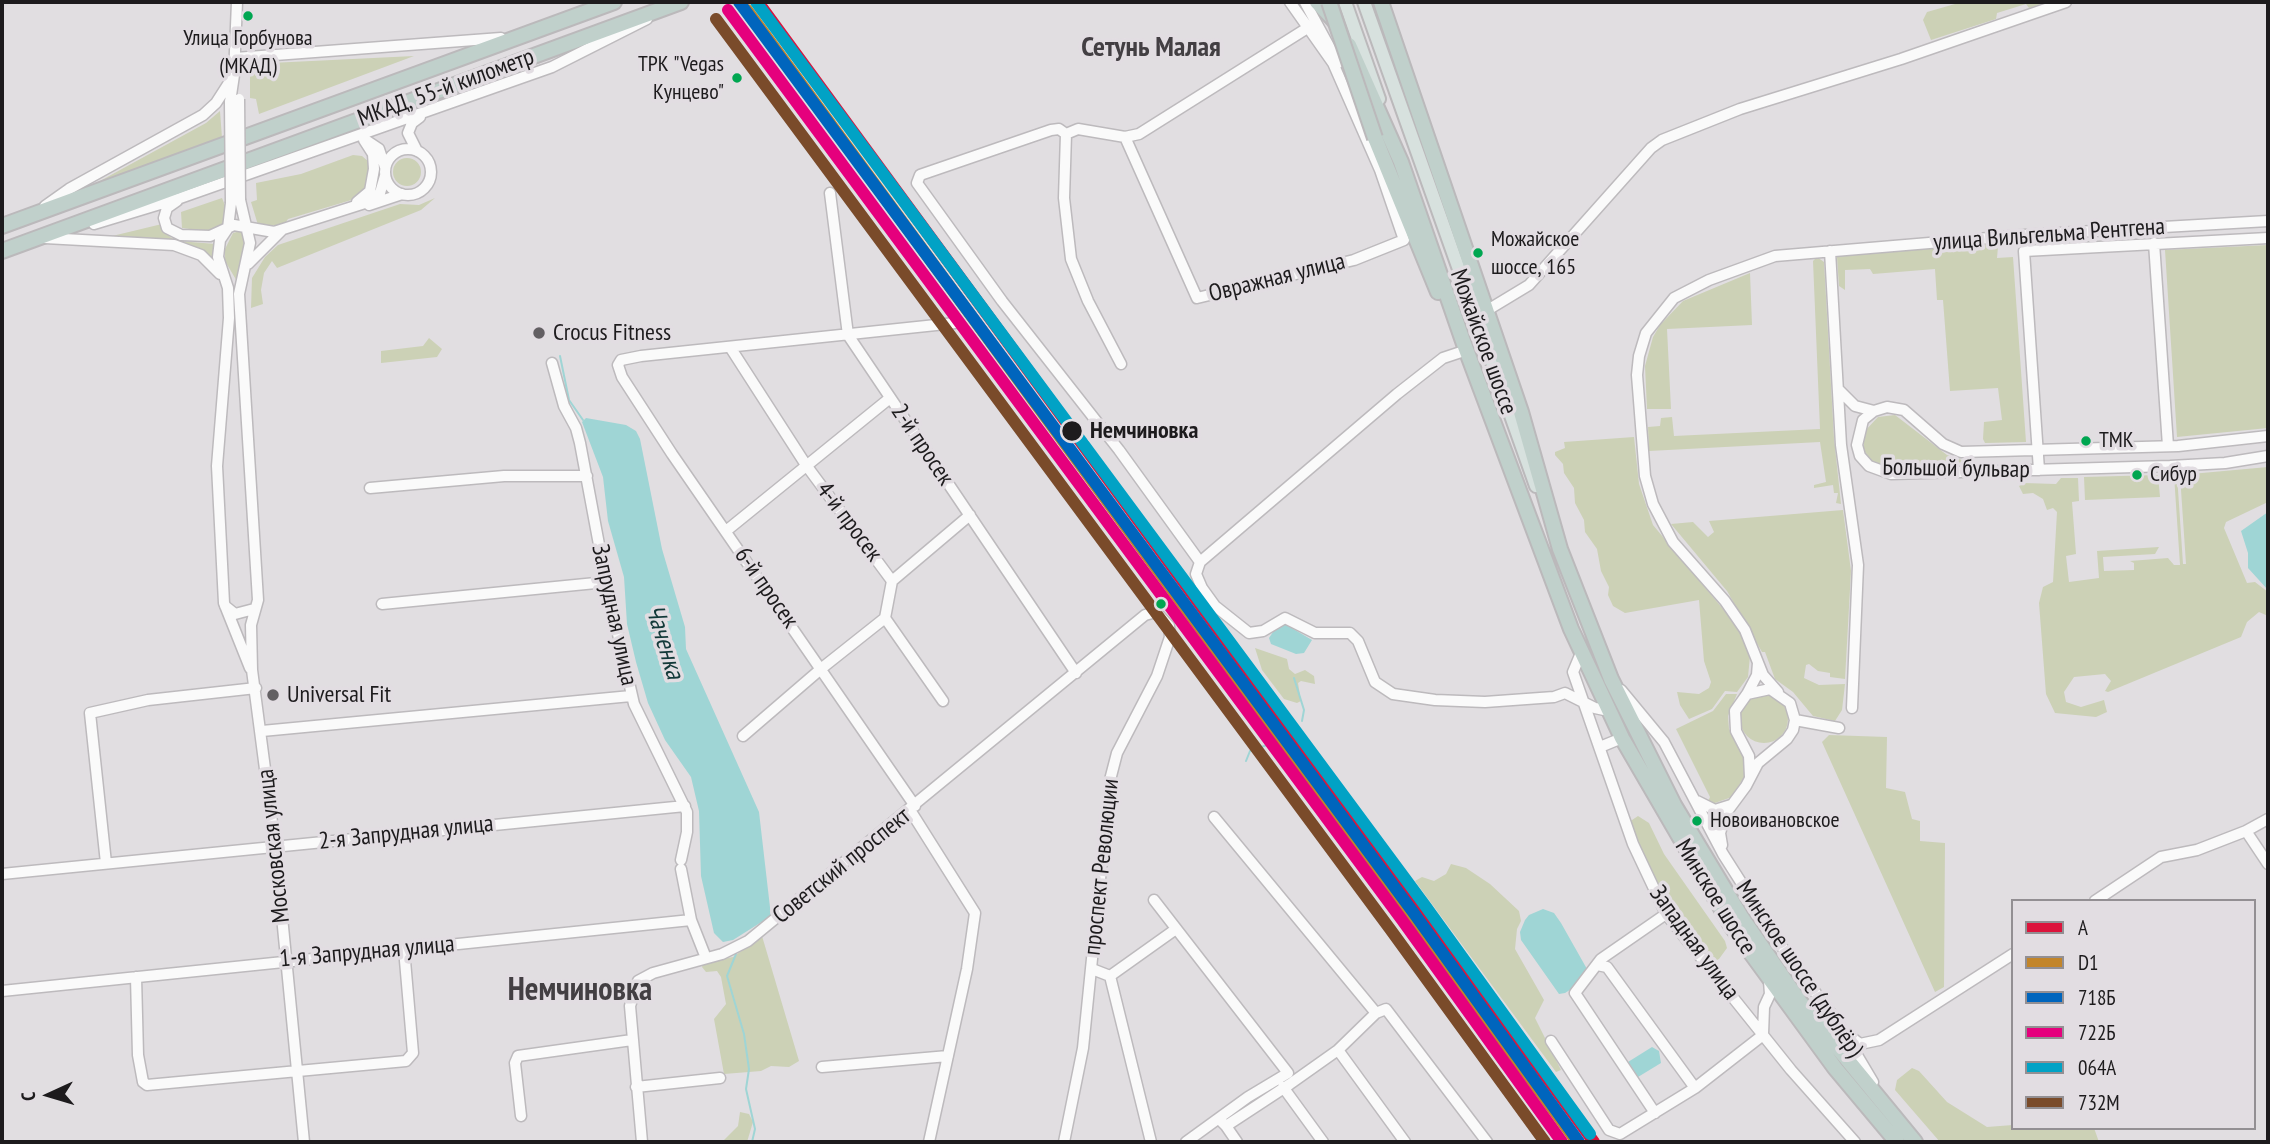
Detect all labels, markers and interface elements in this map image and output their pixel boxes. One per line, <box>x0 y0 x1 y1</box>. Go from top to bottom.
marker: Улица Горбунова (МКАД) <box>241 9 255 23</box>
place label: Улица Горбунова (МКАД) <box>183 26 313 78</box>
district label: Сетунь Малая <box>1081 31 1221 65</box>
street label: МКАД, 55-й километр <box>354 43 538 133</box>
place label: ТРК "Vegas Кунцево" <box>638 52 724 104</box>
marker: ТРК "Vegas Кунцево" <box>730 71 744 85</box>
street label: улица Вильгельма Рентгена <box>1932 213 2166 257</box>
place label: Можайское шоссе, 165 <box>1491 227 1579 278</box>
marker: Можайское шоссе, 165 <box>1471 246 1485 260</box>
street label: Овражная улица <box>1206 247 1348 309</box>
street label: Можайское шоссе <box>1443 265 1523 419</box>
place label: Crocus Fitness <box>553 319 671 347</box>
marker: Crocus Fitness <box>531 325 547 341</box>
street label: 2-й просек <box>884 399 960 491</box>
place label: Немчиновка <box>1090 417 1198 445</box>
marker: Немчиновка <box>1060 419 1084 443</box>
place label: ТМК <box>2099 428 2134 454</box>
marker: ТМК <box>2079 434 2093 448</box>
street label: Большой бульвар <box>1882 453 2030 485</box>
place label: Сибур <box>2150 462 2197 488</box>
marker: Сибур <box>2130 468 2144 482</box>
street label: 4-й просек <box>810 477 888 567</box>
street label: Запрудная улица <box>585 542 643 688</box>
street label: 6-й просек <box>728 542 804 634</box>
unlabelled marker <box>1154 597 1168 611</box>
water label: Чаченка <box>638 601 690 683</box>
place label: Universal Fit <box>287 681 391 709</box>
marker: Universal Fit <box>265 687 281 703</box>
street label: Московская улица <box>252 768 296 924</box>
street label: проспект Революции <box>1078 777 1126 957</box>
street label: Советский проспект <box>767 802 917 930</box>
place label: Новоивановское <box>1710 808 1840 834</box>
street label: 2-я Запрудная улица <box>317 810 495 856</box>
marker: Новоивановское <box>1690 814 1704 828</box>
street label: Минское шоссе <box>1668 834 1762 960</box>
street label: Минское шоссе (дублёр) <box>1729 875 1869 1063</box>
street label: Западная улица <box>1643 880 1745 1006</box>
legend <box>2011 899 2256 1130</box>
text: A <box>2078 914 2088 941</box>
street label: 1-я Запрудная улица <box>278 930 456 974</box>
text: D1 <box>2078 949 2098 976</box>
district label: Немчиновка <box>508 972 652 1010</box>
text: 718Б <box>2078 984 2116 1011</box>
text: 722Б <box>2078 1019 2116 1046</box>
text: 064А <box>2078 1054 2116 1081</box>
north arrow <box>14 1060 84 1130</box>
text: 732М <box>2078 1089 2120 1116</box>
text: С <box>16 1091 40 1102</box>

